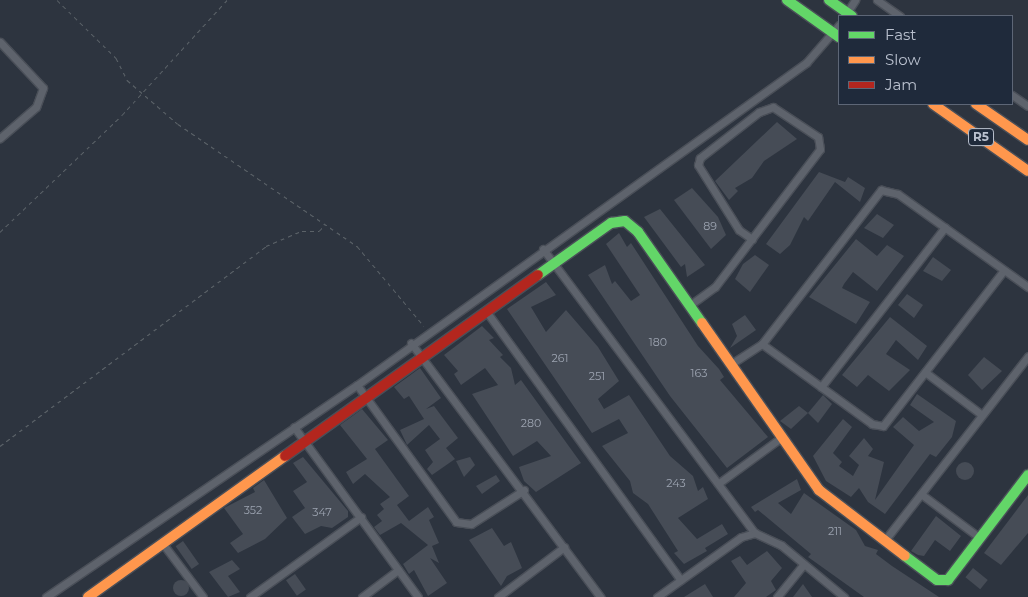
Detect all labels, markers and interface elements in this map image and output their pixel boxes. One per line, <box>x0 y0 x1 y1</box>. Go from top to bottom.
legend <box>838 15 1013 105</box>
text: Fast <box>885 25 916 44</box>
text: Slow <box>885 50 921 69</box>
text: Jam <box>885 75 917 94</box>
road number: R5 <box>967 128 995 146</box>
house number: 89 <box>703 219 717 233</box>
house number: 180 <box>649 335 667 349</box>
house number: 261 <box>552 351 568 365</box>
house number: 163 <box>691 366 707 380</box>
house number: 251 <box>589 369 605 383</box>
house number: 280 <box>521 416 541 430</box>
house number: 243 <box>666 476 686 490</box>
house number: 352 <box>244 503 262 517</box>
house number: 347 <box>312 505 332 519</box>
house number: 211 <box>828 524 842 538</box>

